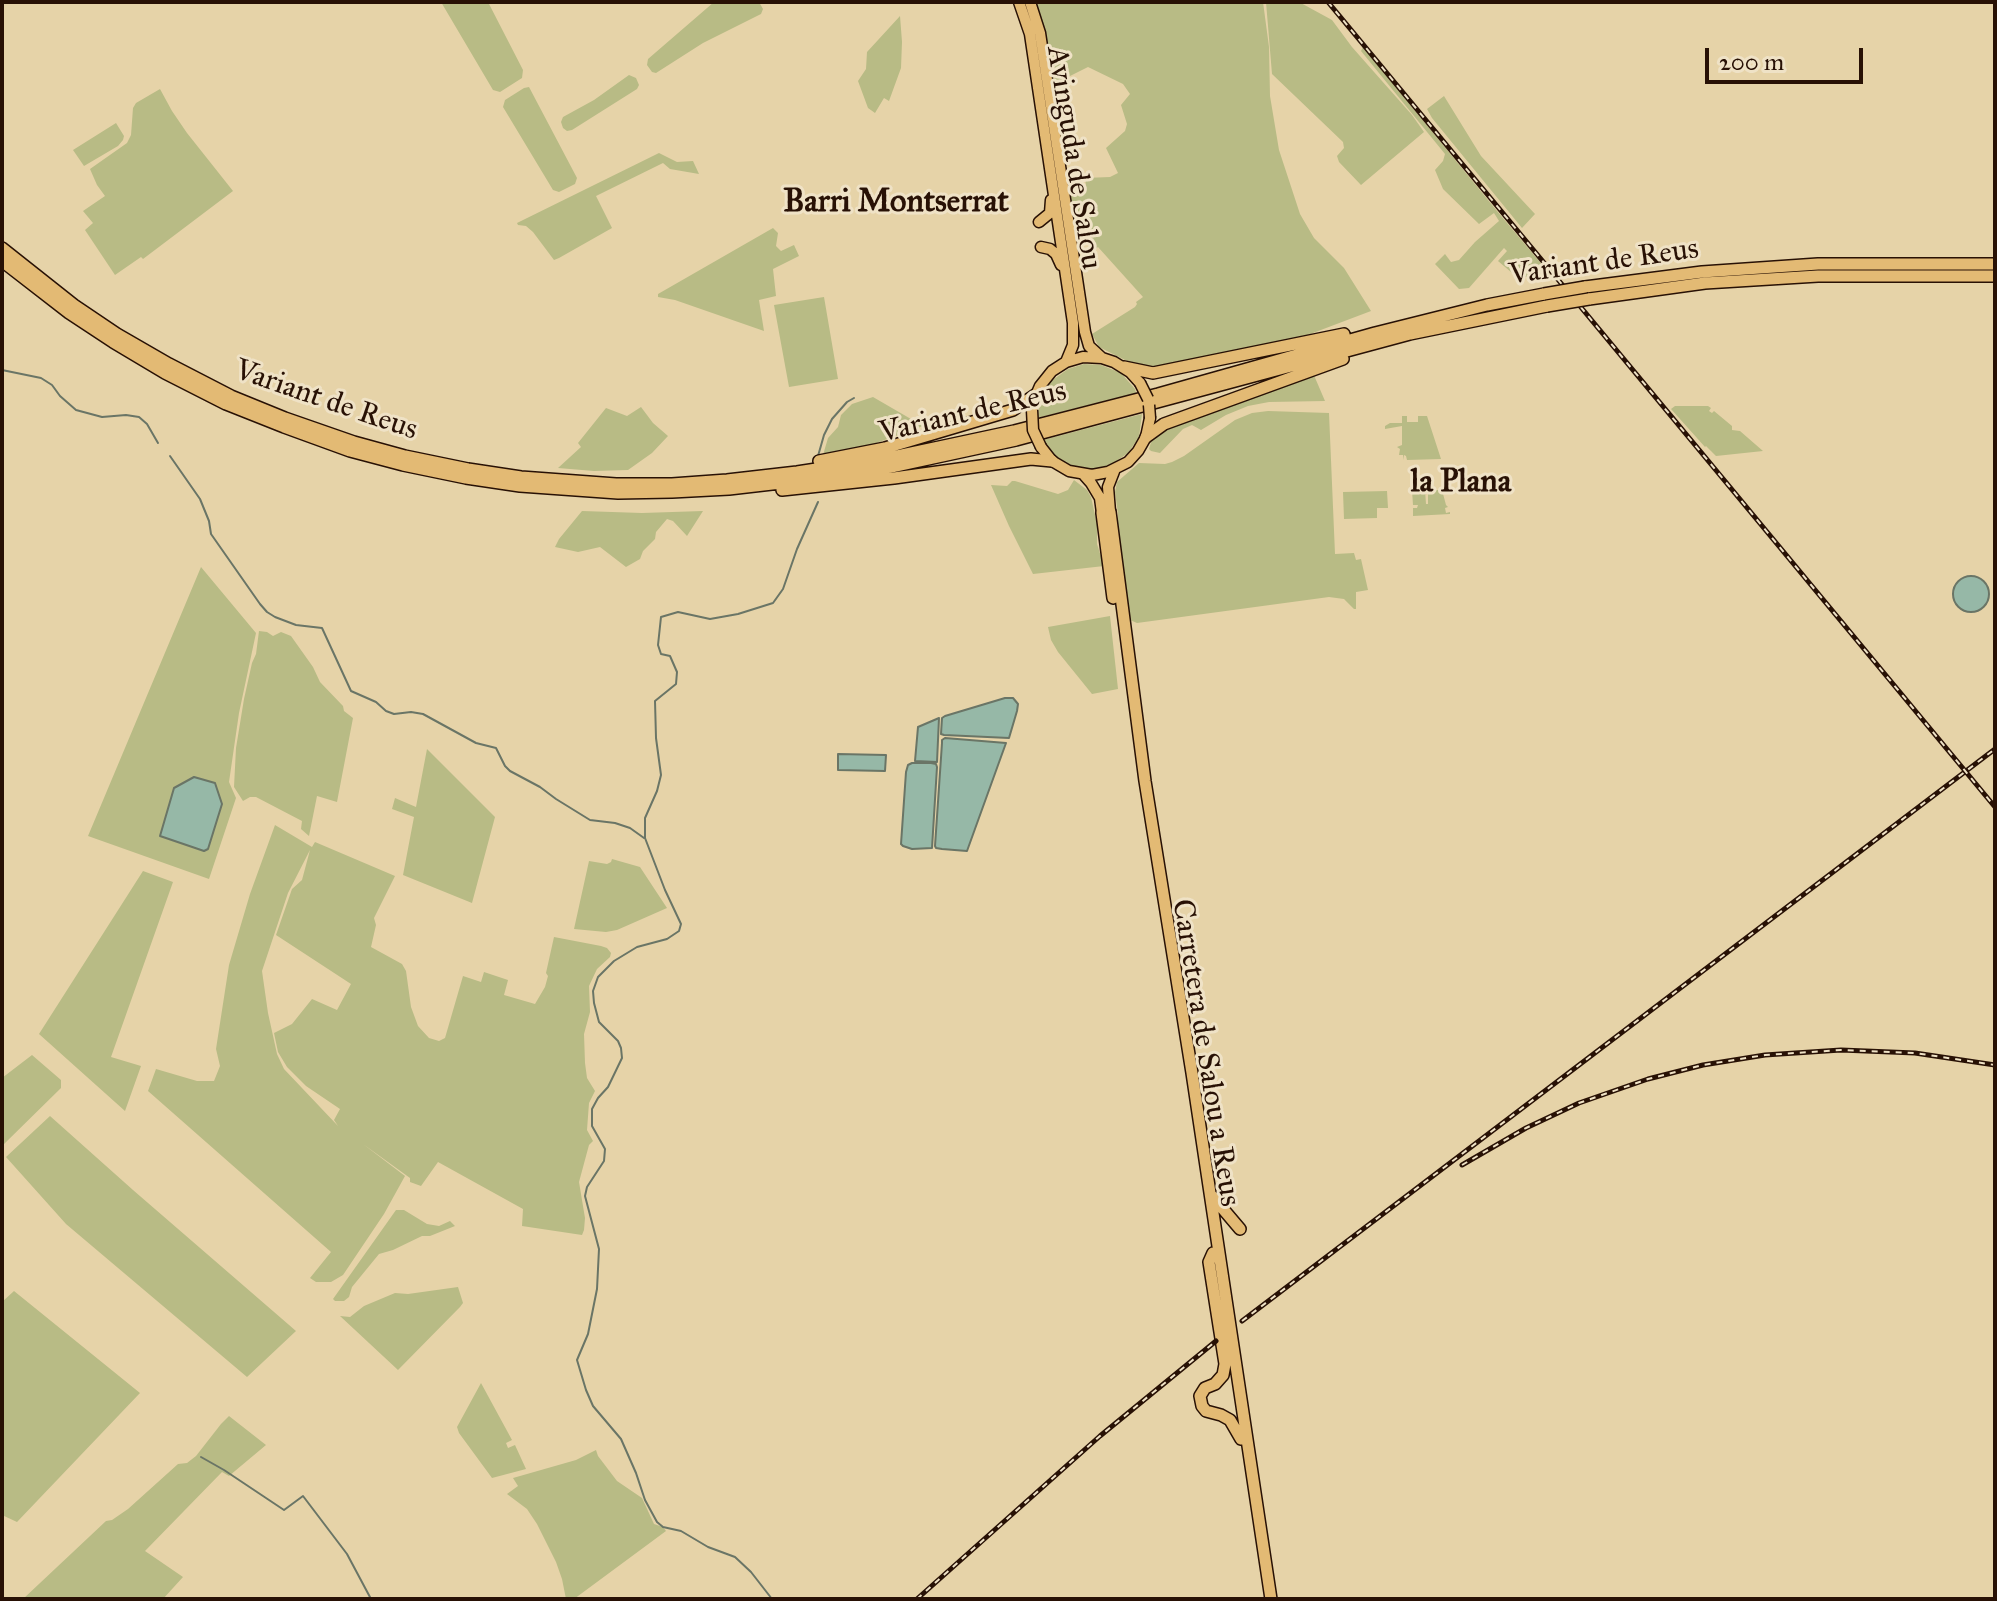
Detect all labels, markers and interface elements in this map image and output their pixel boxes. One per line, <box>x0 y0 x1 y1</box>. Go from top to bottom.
scale bar <box>1709 32 1867 82</box>
street label: Avinguda de Salou <box>1038 44 1108 272</box>
text: 200 m <box>1719 47 1784 77</box>
district label: Barri Montserrat <box>783 184 1009 222</box>
street label: Variant de Reus <box>1507 232 1701 294</box>
street label: Variant de Reus <box>230 353 422 449</box>
street label: Variant de Reus <box>876 374 1070 452</box>
district label: la Plana <box>1411 464 1511 502</box>
street label: Carretera de Salou a Reus <box>1163 897 1247 1209</box>

